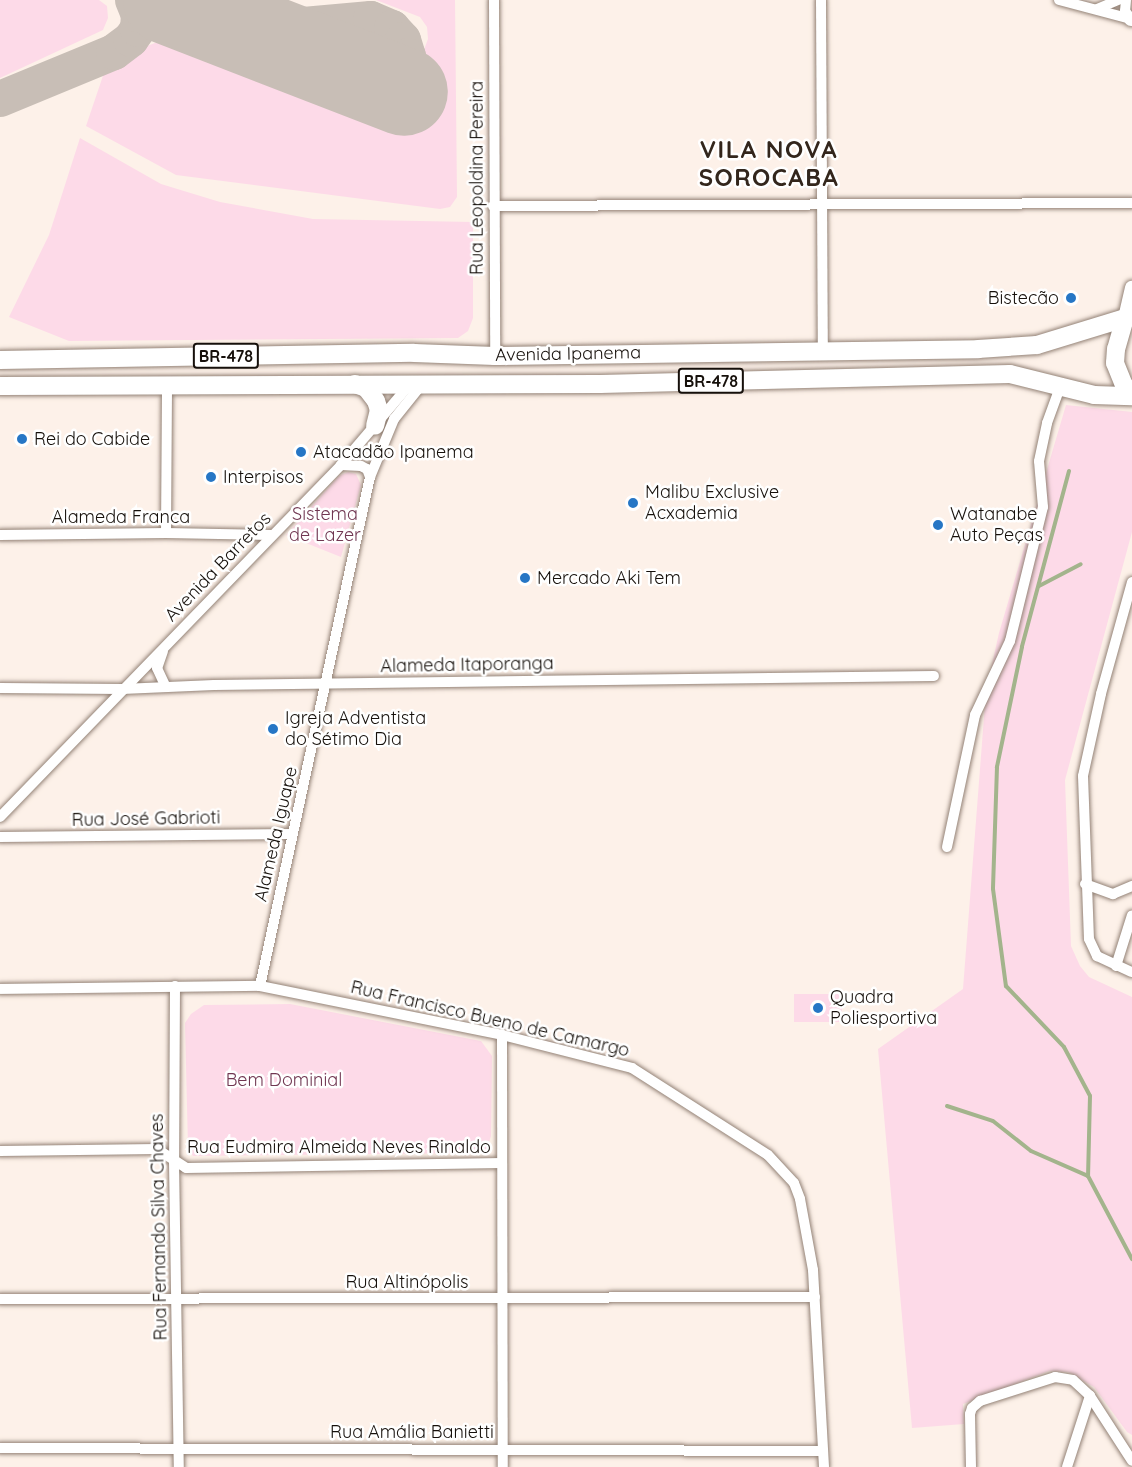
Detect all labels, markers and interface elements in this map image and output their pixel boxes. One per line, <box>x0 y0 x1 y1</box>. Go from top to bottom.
street label: Rua Leopoldina Pereira <box>466 81 488 275</box>
district label: VILA NOVA SOROCABA <box>699 136 839 192</box>
place label: Bistecão <box>988 287 1059 309</box>
marker: Bistecão <box>1064 291 1078 305</box>
street label: Avenida Ipanema <box>495 342 641 366</box>
road number: BR-478 <box>192 343 260 369</box>
road number: BR-478 <box>676 368 746 394</box>
place label: Rei do Cabide <box>34 428 150 450</box>
marker: Rei do Cabide <box>15 432 29 446</box>
place label: Atacadão Ipanema <box>313 441 474 463</box>
marker: Atacadão Ipanema <box>294 445 308 459</box>
place label: Interpisos <box>223 466 304 488</box>
marker: Interpisos <box>204 470 218 484</box>
place label: Malibu Exclusive Acxademia <box>645 482 779 524</box>
marker: Malibu Exclusive Acxademia <box>626 496 640 510</box>
park label: Sistema de Lazer <box>289 504 361 546</box>
place label: Watanabe Auto Peças <box>950 504 1043 546</box>
street label: Alameda Franca <box>52 506 190 528</box>
street label: Avenida Barretos <box>160 508 276 626</box>
marker: Watanabe Auto Peças <box>931 518 945 532</box>
place label: Mercado Aki Tem <box>537 567 681 589</box>
marker: Mercado Aki Tem <box>518 571 532 585</box>
street label: Alameda Itaporanga <box>380 653 554 677</box>
place label: Igreja Adventista do Sétimo Dia <box>285 708 426 750</box>
marker: Igreja Adventista do Sétimo Dia <box>266 722 280 736</box>
street label: Alameda Iguape <box>250 764 302 904</box>
street label: Rua José Gabrioti <box>71 807 221 831</box>
street label: Rua Francisco Bueno de Camargo <box>349 976 631 1062</box>
place label: Quadra Poliesportiva <box>830 987 937 1030</box>
marker: Quadra Poliesportiva <box>811 1001 825 1015</box>
park label: Bem Dominial <box>226 1069 342 1091</box>
street label: Rua Fernando Silva Chaves <box>146 1113 172 1341</box>
street label: Rua Eudmira Almeida Neves Rinaldo <box>187 1136 491 1158</box>
street label: Rua Altinópolis <box>345 1271 469 1293</box>
street label: Rua Amália Banietti <box>330 1421 494 1443</box>

